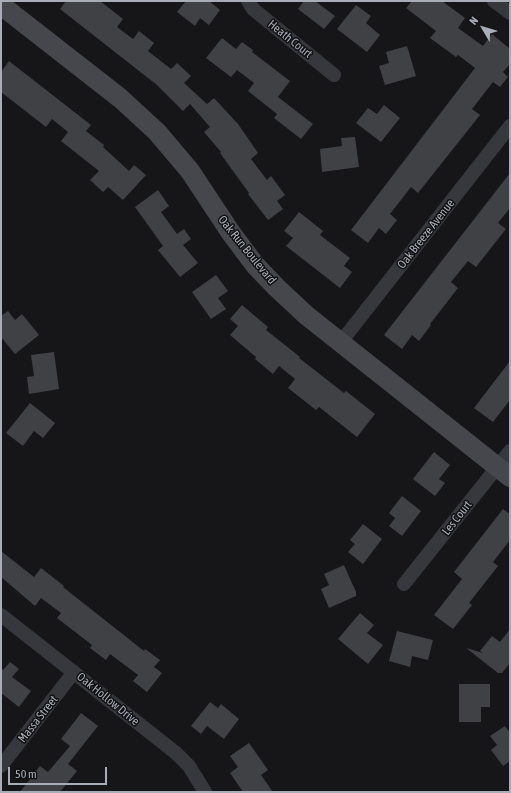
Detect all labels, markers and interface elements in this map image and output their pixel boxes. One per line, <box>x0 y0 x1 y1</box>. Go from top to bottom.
north arrow <box>463 8 503 48</box>
text: N <box>467 14 480 27</box>
street label: Heath Court <box>265 17 315 61</box>
street label: Oak Breeze Avenue <box>394 196 458 272</box>
street label: Oak Run Boulevard <box>215 213 279 287</box>
street label: Les Court <box>439 498 475 538</box>
street label: Oak Hollow Drive <box>74 669 142 729</box>
street label: Massa Street <box>15 693 61 745</box>
scale bar <box>10 759 109 785</box>
text: 50 m <box>15 767 37 781</box>

